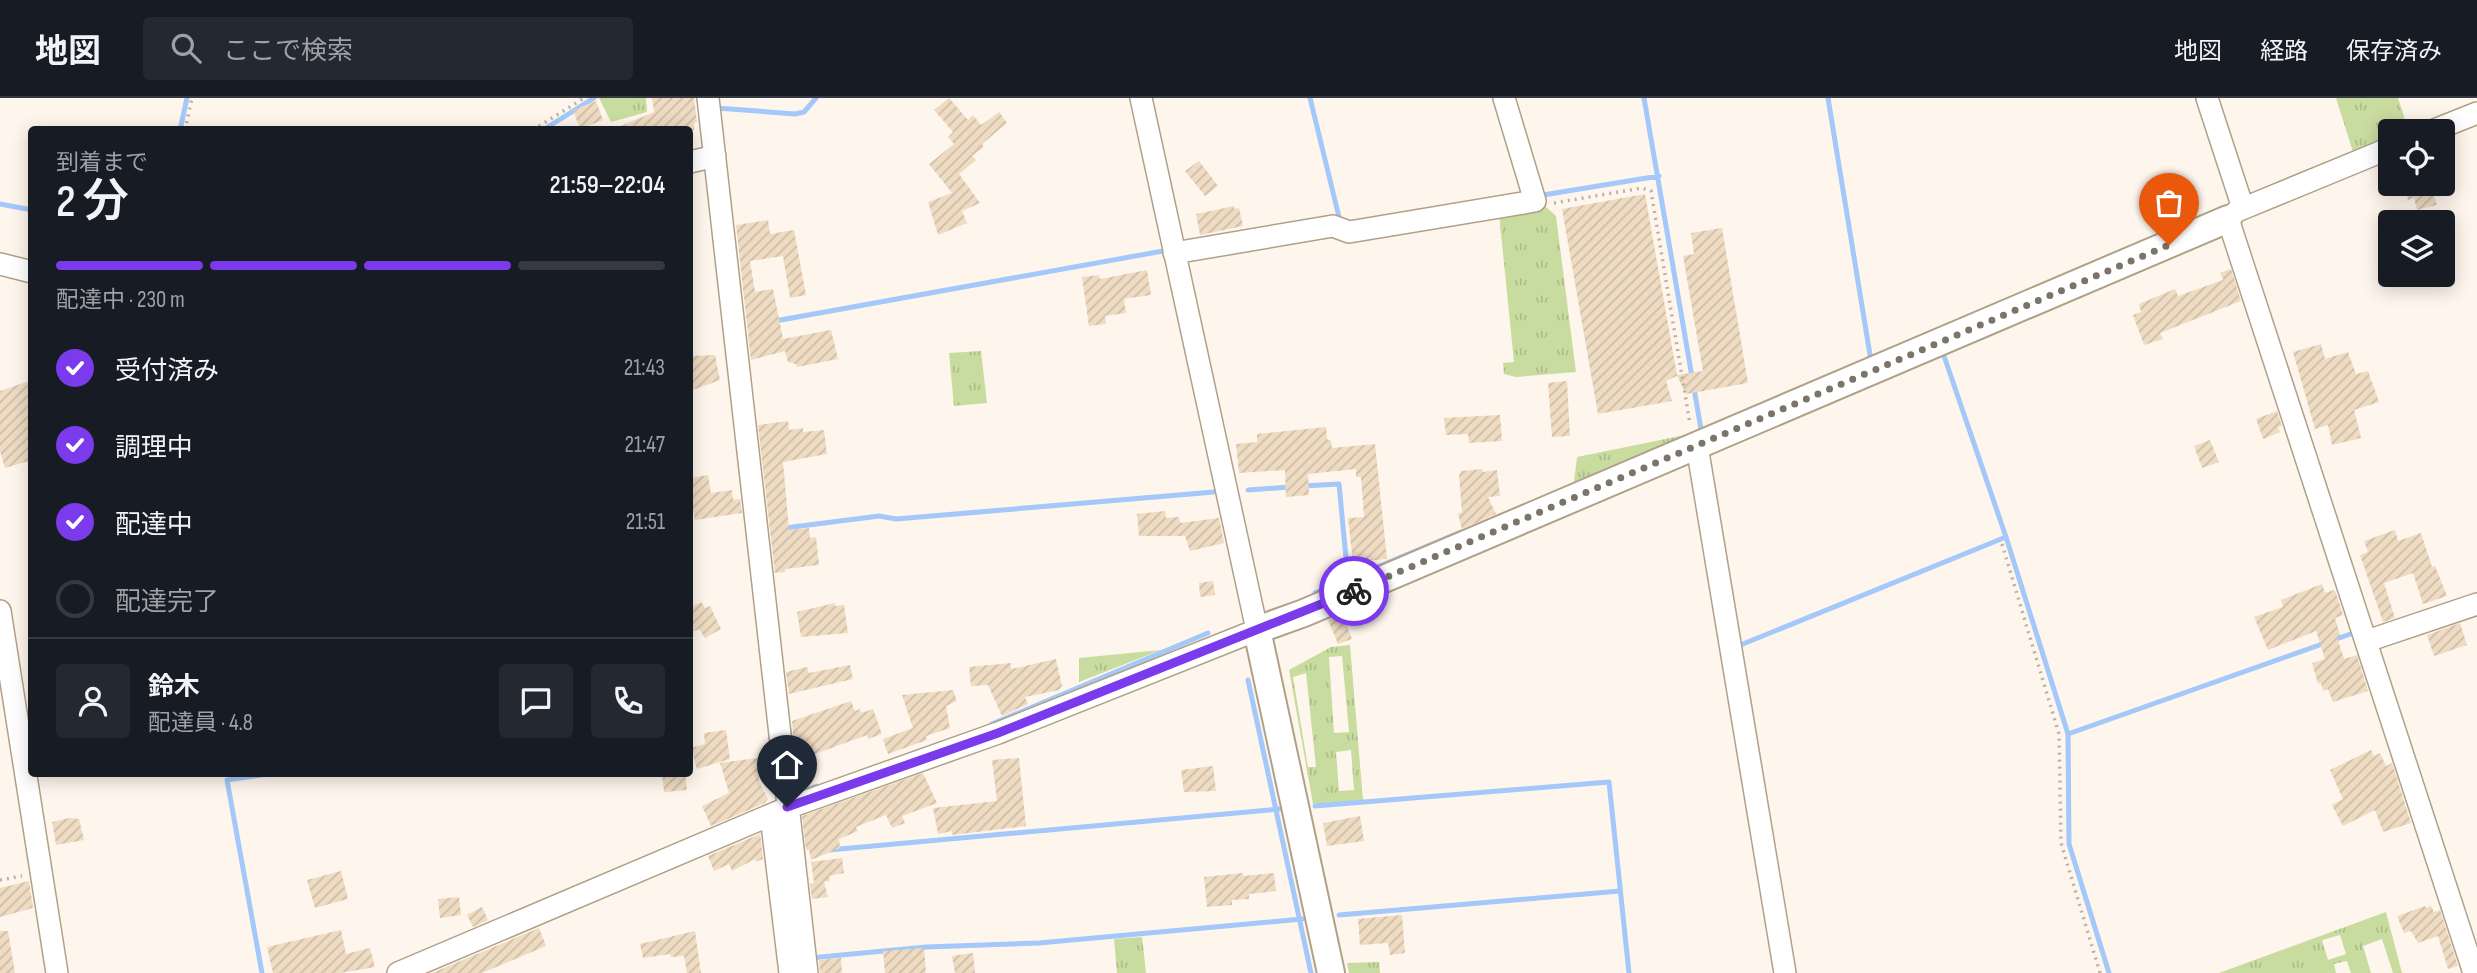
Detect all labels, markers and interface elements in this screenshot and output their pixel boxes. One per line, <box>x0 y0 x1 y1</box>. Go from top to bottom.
search box <box>143 17 633 80</box>
icon: search <box>167 29 205 67</box>
text: 地図 <box>35 32 101 72</box>
text: ここで検索 <box>223 36 353 67</box>
text: 地図 <box>2174 37 2222 66</box>
text: 経路 <box>2260 37 2308 66</box>
text: 保存済み <box>2346 37 2442 66</box>
map controls <box>2378 119 2455 287</box>
button: locate <box>2378 119 2455 196</box>
text: 到着まで <box>56 149 148 177</box>
text: 21:59–22:04 <box>550 170 665 201</box>
pin <box>2139 173 2199 245</box>
text: 2 分 <box>56 175 129 230</box>
icon: bag <box>2150 184 2188 222</box>
button: layers <box>2378 210 2455 287</box>
text: 配達中 · 230 m <box>56 286 185 314</box>
icon: check <box>56 349 94 387</box>
text: 21:43 <box>624 354 665 382</box>
text: 受付済み <box>115 356 219 387</box>
icon: check <box>56 426 94 464</box>
text: 21:47 <box>624 431 665 459</box>
text: 調理中 <box>115 433 193 464</box>
icon: check <box>56 503 94 541</box>
text: 21:51 <box>626 508 665 536</box>
text: 配達中 <box>115 510 193 541</box>
courier <box>1319 556 1389 626</box>
icon: bike <box>1335 572 1373 610</box>
text: 配達完了 <box>115 587 219 618</box>
button: person <box>56 664 130 738</box>
button: chat <box>499 664 573 738</box>
button: phone <box>591 664 665 738</box>
text: 鈴木 <box>148 672 200 703</box>
text: 配達員 · 4.8 <box>148 709 253 737</box>
pin <box>757 735 817 807</box>
icon: home <box>768 746 806 784</box>

